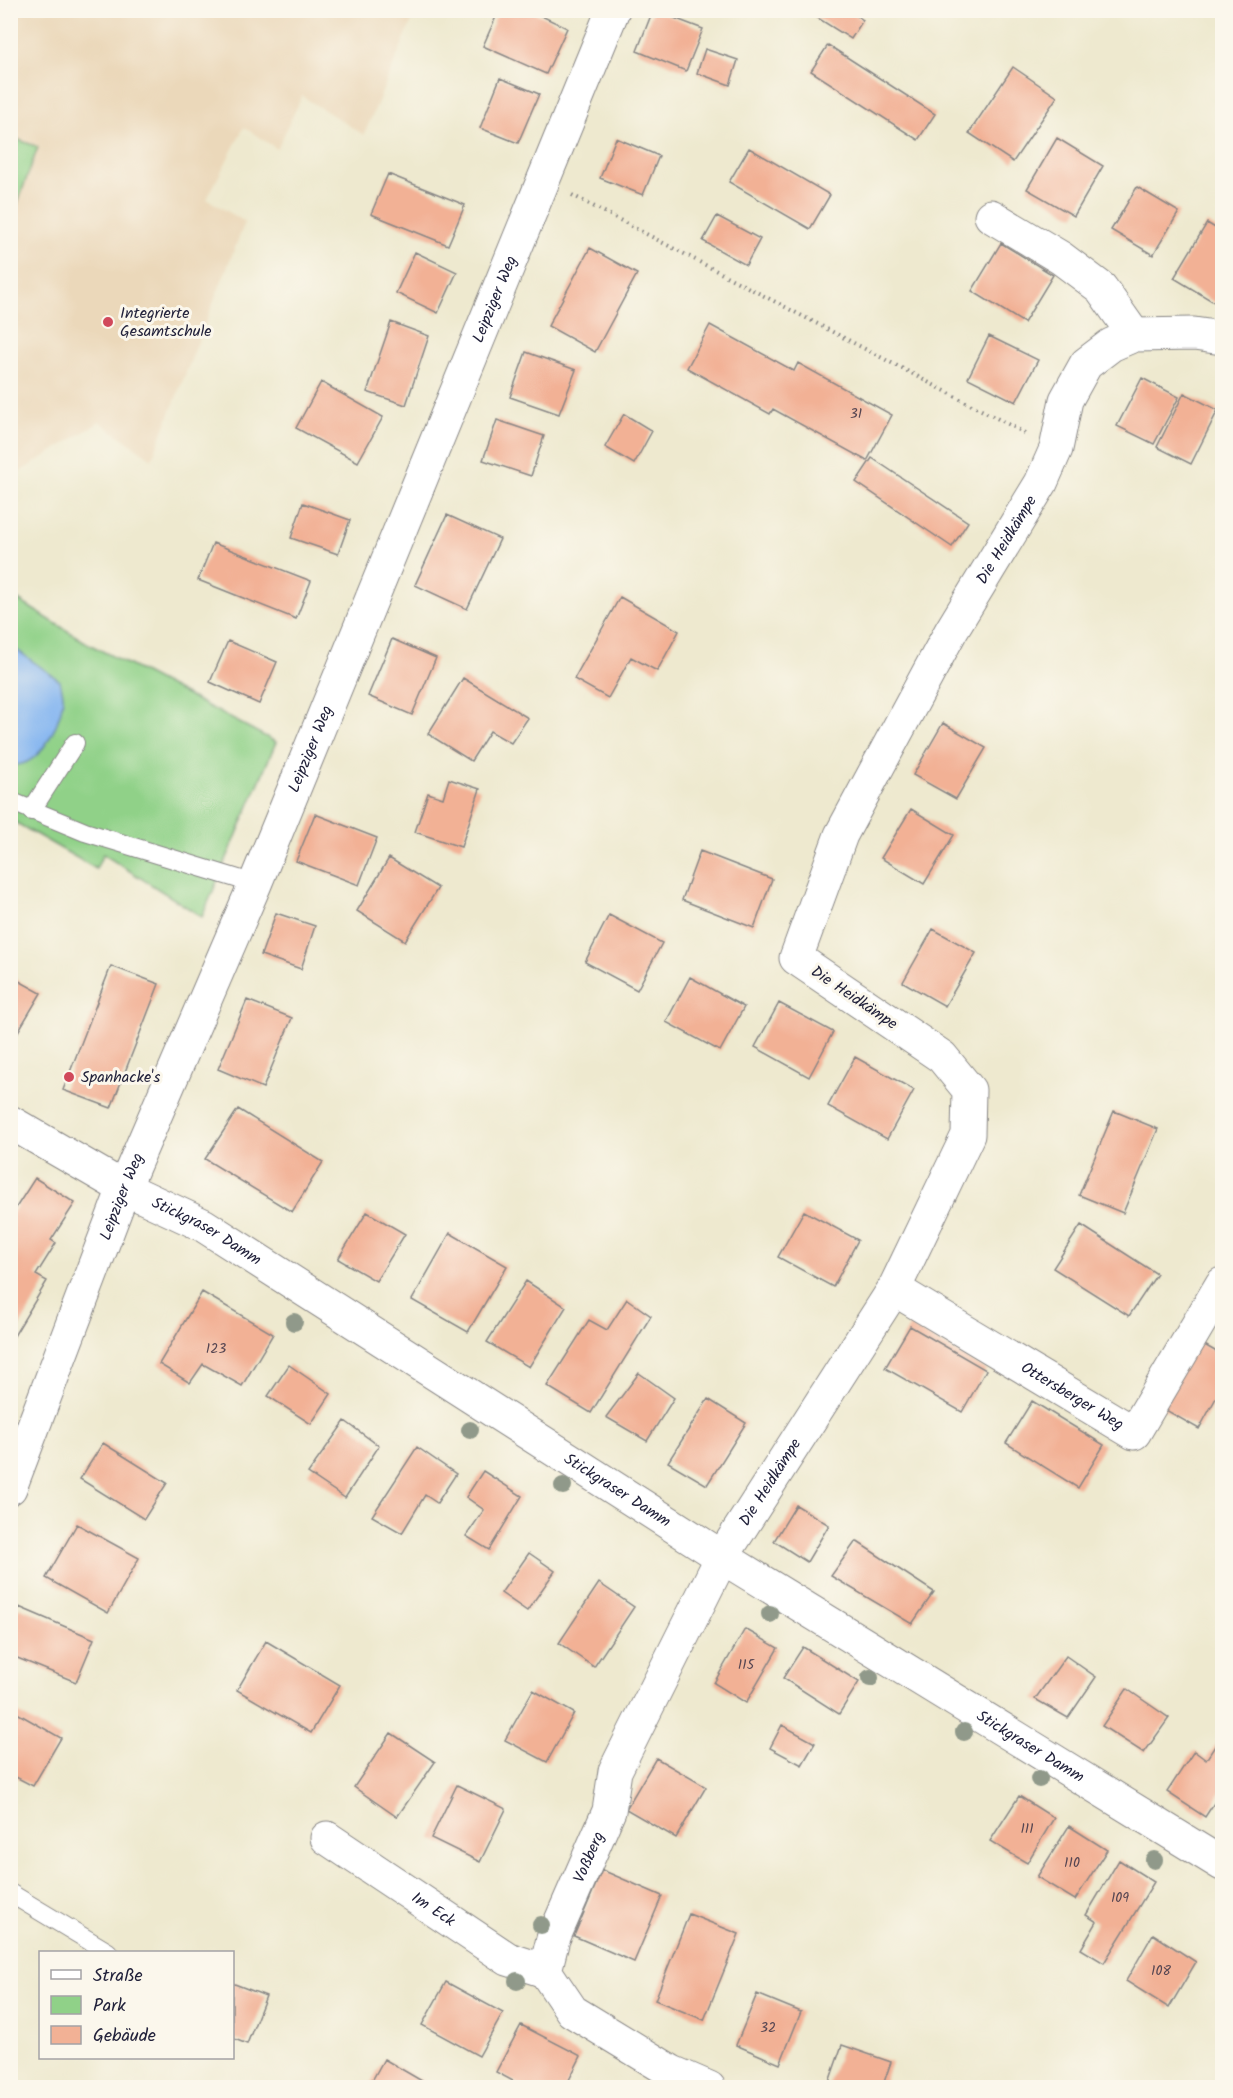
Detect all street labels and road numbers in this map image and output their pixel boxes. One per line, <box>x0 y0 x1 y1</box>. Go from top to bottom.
street label: Leipziger Weg <box>466 252 524 346</box>
street label: Die Heidkämpe <box>970 490 1043 589</box>
street label: Leipziger Weg <box>281 701 339 796</box>
street label: Die Heidkämpe <box>806 960 902 1036</box>
street label: Leipziger Weg <box>93 1149 150 1244</box>
street label: Stickgraser Damm <box>148 1190 267 1272</box>
street label: Ottersberger Weg <box>1016 1355 1129 1437</box>
street label: Die Heidkämpe <box>732 1433 808 1531</box>
street label: Stickgraser Damm <box>559 1447 676 1534</box>
street label: Stickgraser Damm <box>972 1704 1089 1789</box>
street label: Voßberg <box>567 1828 611 1887</box>
street label: Im Eck <box>406 1885 461 1933</box>

